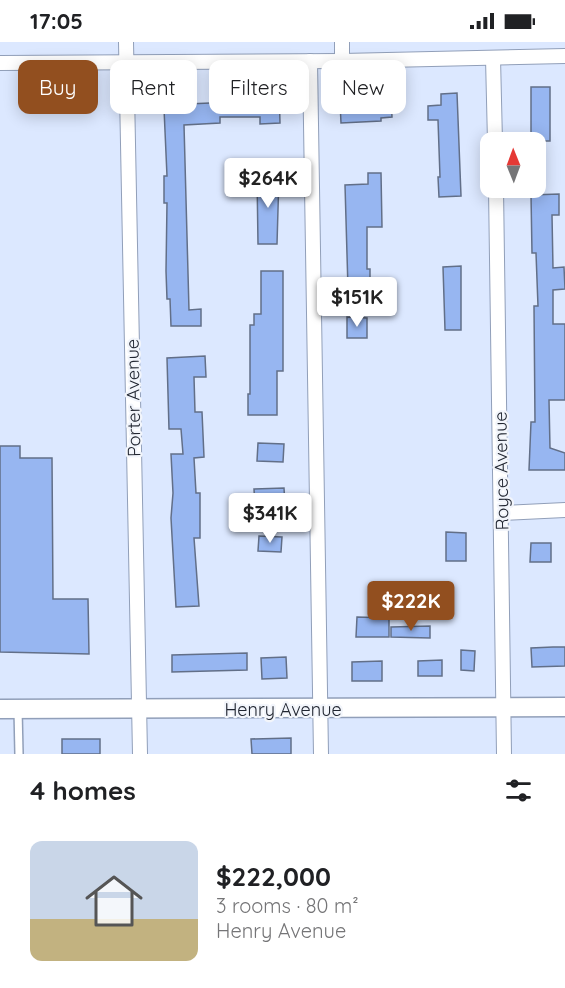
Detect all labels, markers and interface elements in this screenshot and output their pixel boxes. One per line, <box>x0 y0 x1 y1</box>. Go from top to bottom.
text: 17:05 <box>30 7 83 35</box>
chip: Buy <box>18 60 98 114</box>
chip: Rent <box>110 60 197 114</box>
chip: Filters <box>209 60 309 114</box>
chip: New <box>321 60 406 114</box>
north arrow <box>480 132 546 198</box>
map controls <box>480 132 546 198</box>
pin: $264K <box>226 158 310 209</box>
text: $264K <box>238 165 298 190</box>
pin: $151K <box>315 277 399 328</box>
text: $151K <box>331 284 383 309</box>
street label: Porter Avenue <box>120 339 146 457</box>
street label: Royce Avenue <box>488 411 514 531</box>
pin: $341K <box>228 493 312 544</box>
text: $341K <box>243 500 297 525</box>
pin: $222K <box>369 581 453 632</box>
text: $222K <box>381 588 441 613</box>
street label: Henry Avenue <box>224 698 342 721</box>
text: 4 homes <box>30 774 136 807</box>
icon: filters <box>502 774 535 807</box>
text: $222,000 <box>216 860 331 893</box>
icon: home <box>78 865 150 937</box>
text: 3 rooms · 80 m² <box>216 893 359 918</box>
text: Henry Avenue <box>216 918 346 943</box>

